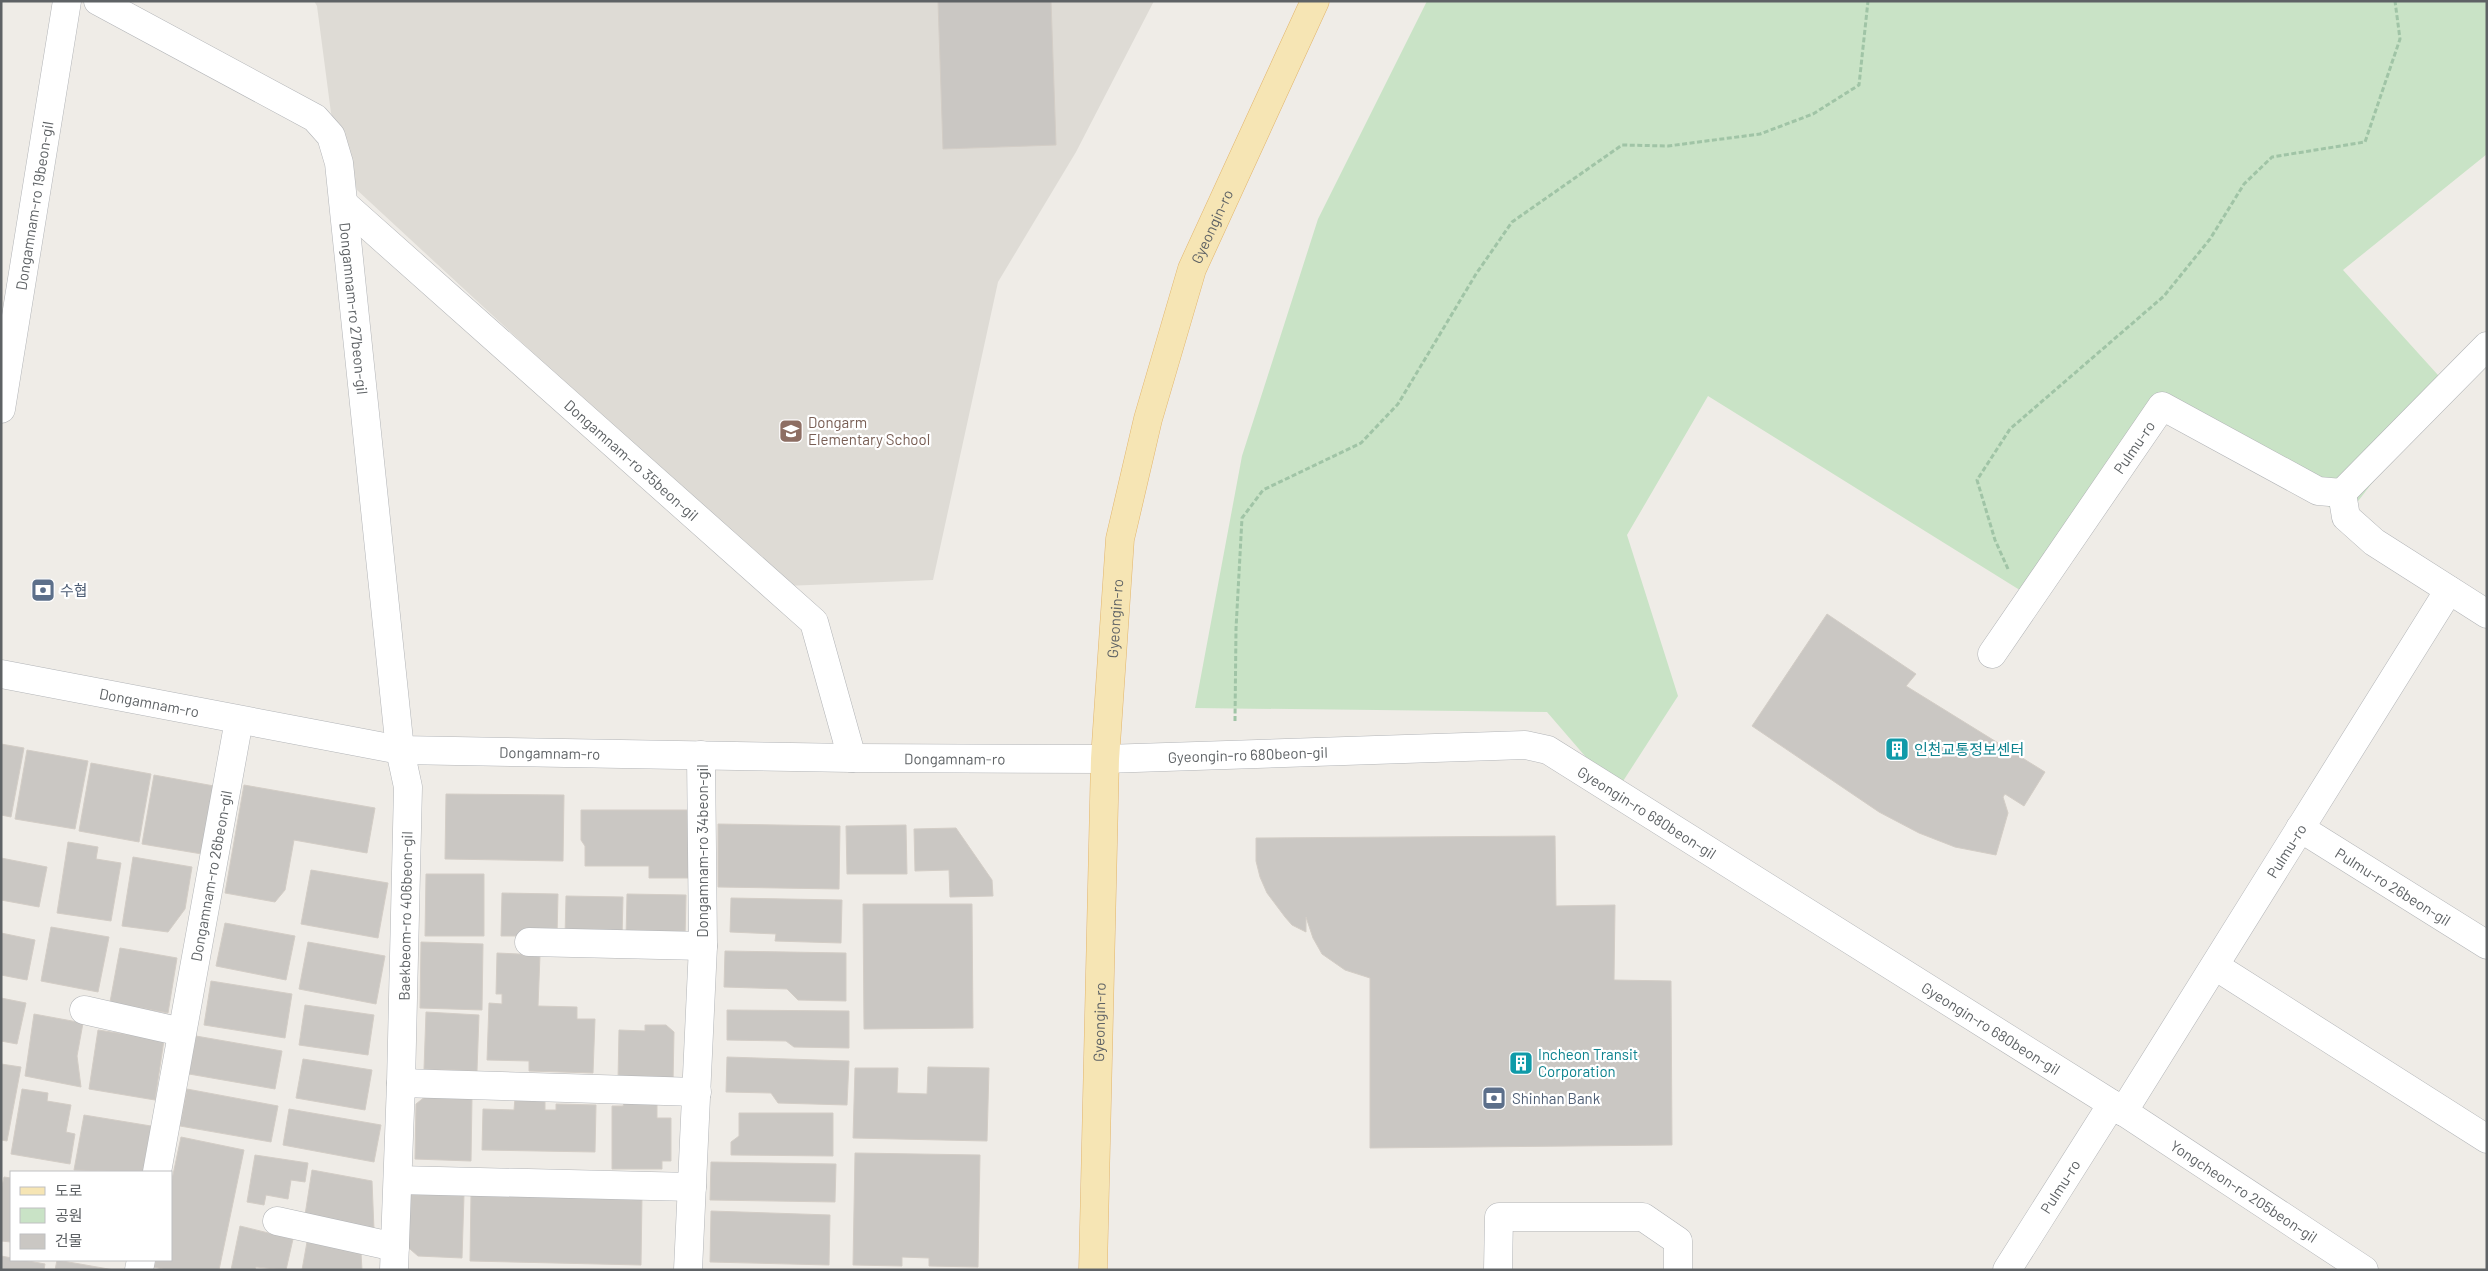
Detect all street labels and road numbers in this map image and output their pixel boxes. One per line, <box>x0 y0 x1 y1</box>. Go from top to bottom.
street label: Dongamnam-ro 19beon-gil <box>11 120 56 291</box>
street label: Gyeongin-ro <box>1187 187 1236 266</box>
street label: Dongamnam-ro 27beon-gil <box>336 222 372 395</box>
street label: Dongamnam-ro 35beon-gil <box>561 396 702 524</box>
street label: Pulmu-ro <box>2109 417 2158 477</box>
street label: Gyeongin-ro <box>1103 578 1126 659</box>
street label: Dongamnam-ro <box>98 684 201 721</box>
street label: Dongamnam-ro <box>499 743 601 763</box>
street label: Gyeongin-ro 680beon-gil <box>1167 743 1328 766</box>
street label: Dongamnam-ro <box>904 749 1005 768</box>
street label: Gyeongin-ro 680beon-gil <box>1575 762 1720 862</box>
street label: Dongamnam-ro 34beon-gil <box>693 764 711 938</box>
street label: Dongamnam-ro 26beon-gil <box>186 789 235 963</box>
street label: Pulmu-ro <box>2263 820 2310 881</box>
street label: Baekbeom-ro 406beon-gil <box>395 831 415 1001</box>
street label: Pulmu-ro 26beon-gil <box>2332 844 2454 929</box>
street label: Gyeongin-ro 680beon-gil <box>1918 978 2064 1078</box>
street label: Gyeongin-ro <box>1089 982 1109 1062</box>
street label: Yongcheon-ro 205beon-gil <box>2167 1136 2321 1246</box>
street label: Pulmu-ro <box>2036 1156 2084 1217</box>

